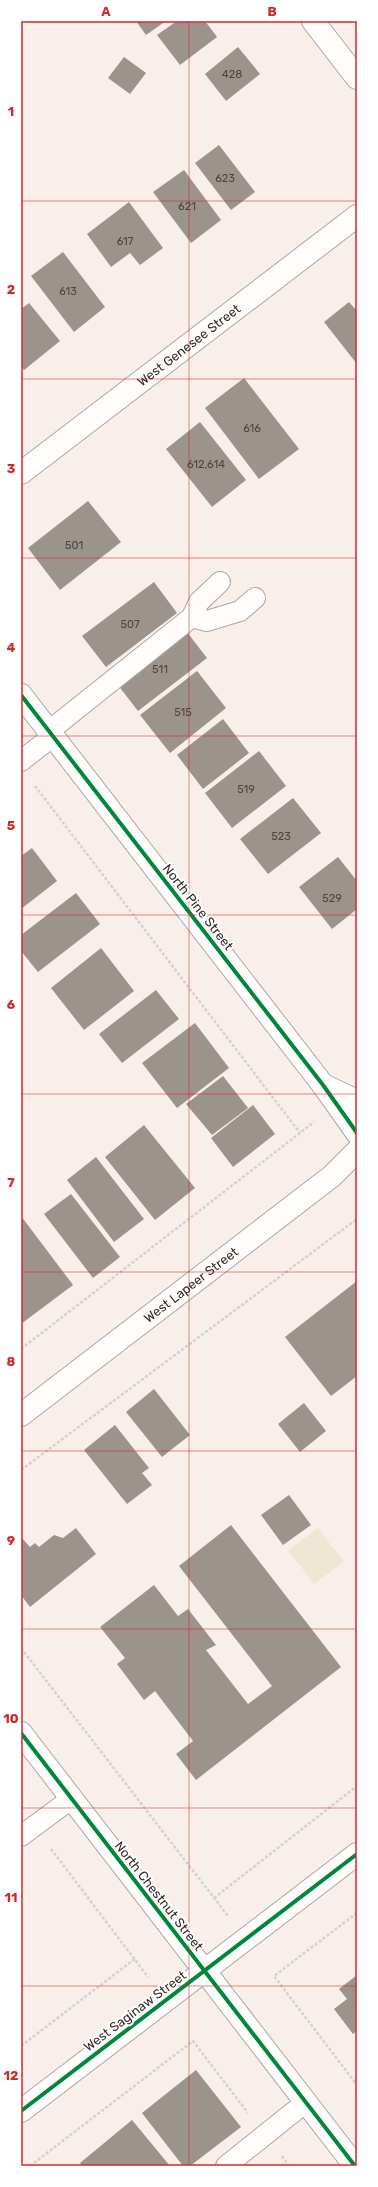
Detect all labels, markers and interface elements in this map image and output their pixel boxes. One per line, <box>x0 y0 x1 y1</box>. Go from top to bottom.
text: A <box>101 4 111 19</box>
text: B <box>267 4 277 19</box>
house number: 428 <box>222 68 242 81</box>
text: 1 <box>8 104 14 119</box>
house number: 623 <box>215 172 235 185</box>
house number: 621 <box>178 200 196 213</box>
house number: 617 <box>117 235 134 248</box>
text: 2 <box>7 282 15 297</box>
house number: 613 <box>59 285 77 298</box>
street label: West Genesee Street <box>134 301 243 389</box>
house number: 616 <box>243 422 261 435</box>
house number: 612,614 <box>187 458 225 471</box>
text: 3 <box>7 461 16 476</box>
house number: 501 <box>65 539 83 552</box>
house number: 507 <box>120 618 140 631</box>
text: 4 <box>7 640 16 655</box>
house number: 511 <box>152 663 168 676</box>
house number: 515 <box>174 706 192 719</box>
house number: 519 <box>237 783 255 796</box>
text: 5 <box>7 818 15 833</box>
house number: 523 <box>271 830 291 843</box>
street label: North Pine Street <box>160 861 236 953</box>
house number: 529 <box>322 892 342 905</box>
text: 6 <box>7 997 16 1012</box>
text: 7 <box>7 1175 15 1190</box>
street label: West Lapeer Street <box>141 1244 241 1325</box>
text: 8 <box>7 1354 16 1369</box>
text: 9 <box>7 1533 15 1548</box>
text: 10 <box>3 1711 19 1726</box>
street label: North Chestnut Street <box>112 1838 206 1954</box>
text: 11 <box>5 1890 17 1905</box>
street label: West Saginaw Street <box>81 1968 190 2055</box>
text: 12 <box>4 2068 18 2083</box>

